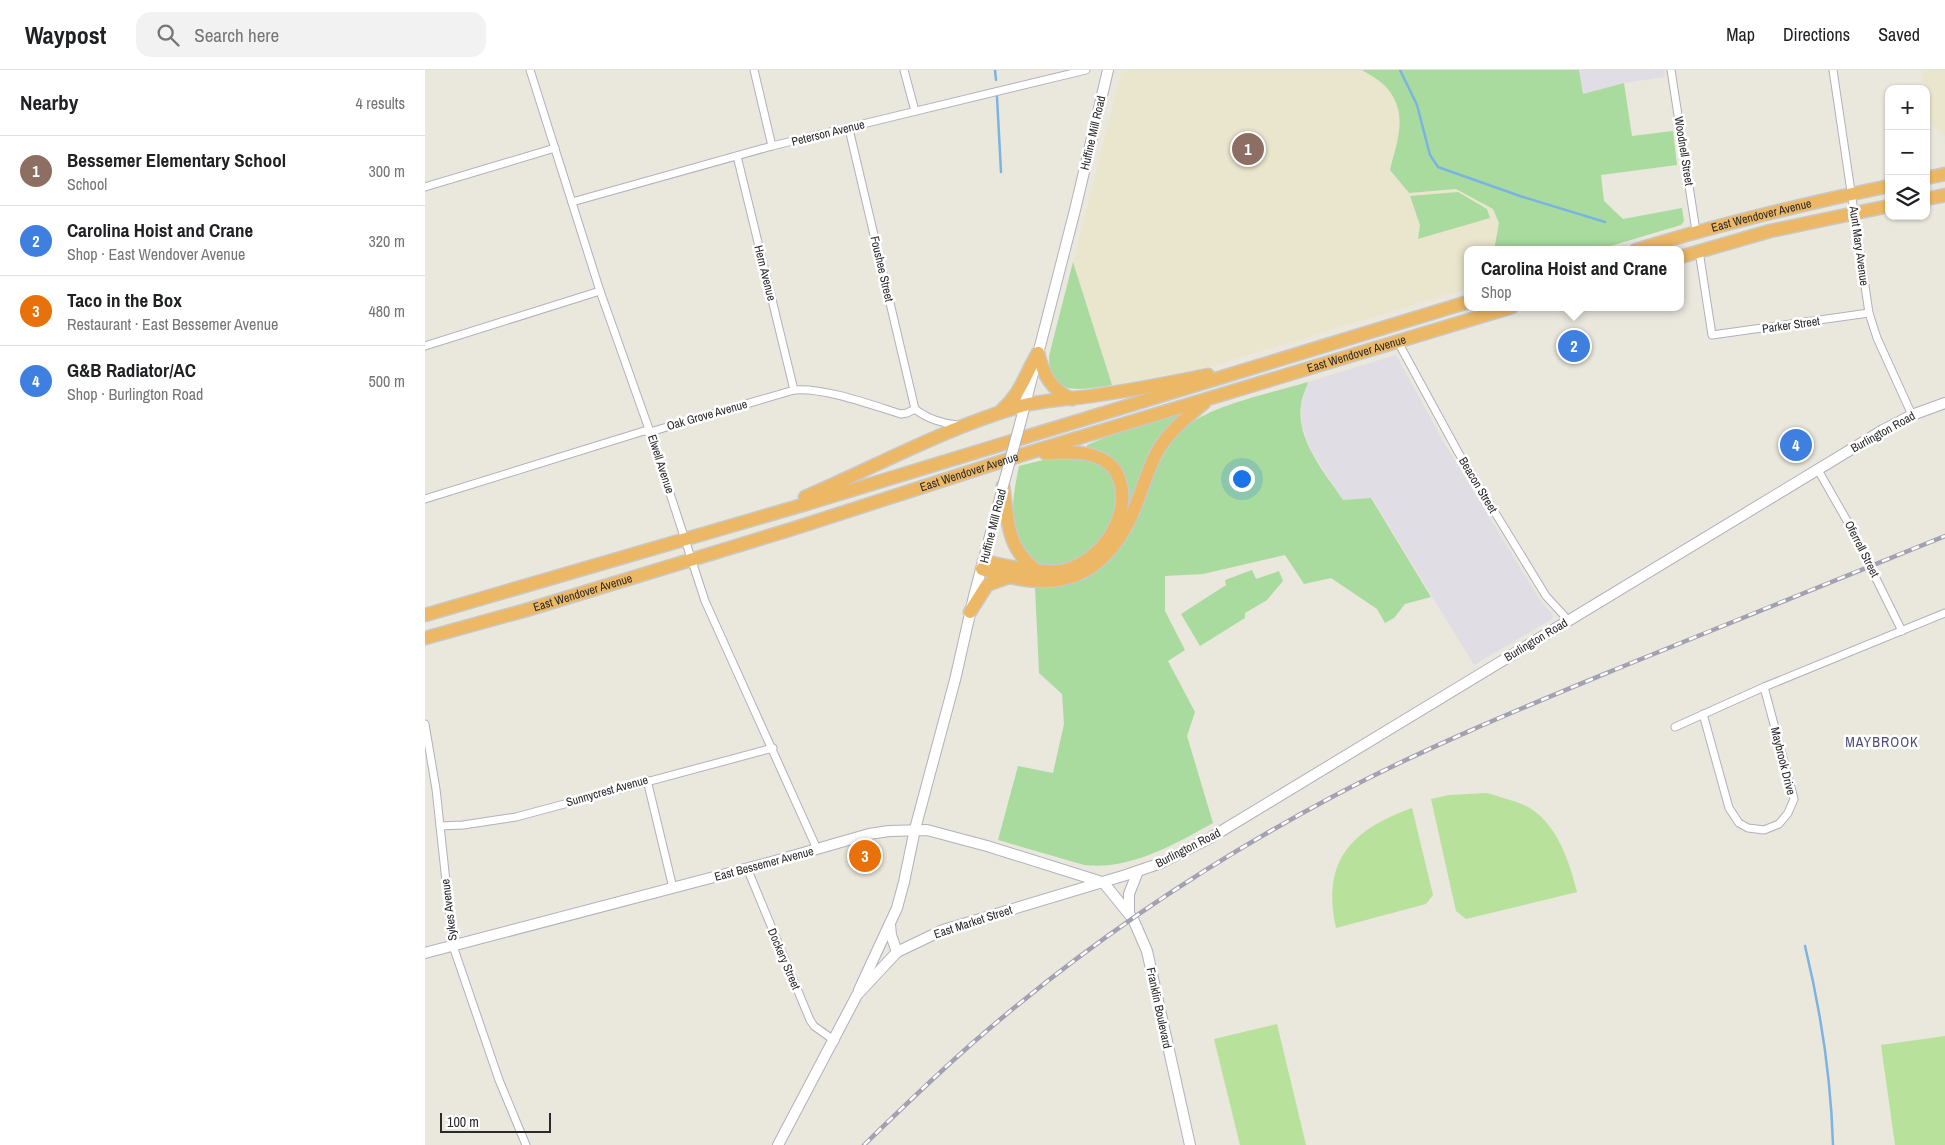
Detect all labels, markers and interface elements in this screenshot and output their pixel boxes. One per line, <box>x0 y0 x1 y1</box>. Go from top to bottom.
search box <box>136 12 486 57</box>
text: Waypost <box>25 19 106 51</box>
icon: search <box>154 21 182 49</box>
text: Search here <box>194 22 279 48</box>
text: Map <box>1726 22 1755 47</box>
text: Directions <box>1783 22 1850 47</box>
text: Saved <box>1878 22 1920 47</box>
map controls <box>1885 85 1930 220</box>
button: + <box>1885 85 1930 130</box>
text: Nearby <box>20 88 78 117</box>
text: 4 results <box>355 92 405 114</box>
street label: Huffine Mill Road <box>1077 94 1109 172</box>
street label: Woodnell Street <box>1671 115 1697 187</box>
street label: Peterson Avenue <box>790 116 866 150</box>
pin: 1 <box>1232 130 1264 168</box>
button: − <box>1885 130 1930 175</box>
text: Bessemer Elementary School <box>67 147 286 173</box>
text: 1 <box>32 160 40 182</box>
text: 300 m <box>369 160 405 182</box>
text: School <box>67 173 107 195</box>
button: layers <box>1885 175 1930 220</box>
street label: East Wendover Avenue <box>1709 195 1813 236</box>
street label: Aunt Mary Avenue <box>1845 204 1873 287</box>
text: Carolina Hoist and Crane <box>67 217 253 243</box>
text: 2 <box>32 230 40 252</box>
text: 320 m <box>369 230 405 252</box>
street label: Foushee Street <box>867 235 897 304</box>
text: Shop · East Wendover Avenue <box>67 243 245 265</box>
street label: Hern Avenue <box>750 244 780 302</box>
popup <box>1464 246 1684 311</box>
text: Carolina Hoist and Crane <box>1481 255 1667 281</box>
text: Shop <box>1481 281 1512 303</box>
text: Taco in the Box <box>67 287 182 313</box>
text: 3 <box>32 300 40 322</box>
text: 480 m <box>369 300 405 322</box>
text: Restaurant · East Bessemer Avenue <box>67 313 278 335</box>
street label: Parker Street <box>1761 313 1821 337</box>
pin: 2 <box>1558 327 1590 365</box>
street label: East Wendover Avenue <box>1305 331 1408 376</box>
text: G&B Radiator/AC <box>67 357 196 383</box>
text: 4 <box>32 370 40 392</box>
text: 500 m <box>369 370 405 392</box>
text: Shop · Burlington Road <box>67 383 203 405</box>
street label: Oak Grove Avenue <box>665 396 749 434</box>
street label: Burlington Road <box>1848 408 1918 456</box>
pin: 4 <box>1780 426 1812 464</box>
street label: Elwell Avenue <box>644 432 678 496</box>
street label: East Wendover Avenue <box>918 449 1020 495</box>
street label: Beacon Street <box>1455 454 1501 516</box>
your location <box>1229 466 1255 492</box>
street label: Huffine Mill Road <box>976 487 1010 565</box>
street label: Oferrell Street <box>1841 518 1883 580</box>
street label: East Wendover Avenue <box>531 570 634 615</box>
street label: Burlington Road <box>1501 615 1571 665</box>
street label: Maybrook Drive <box>1767 725 1799 797</box>
district label: MAYBROOK <box>1845 733 1919 751</box>
street label: Sunnycrest Avenue <box>564 772 650 810</box>
street label: Burlington Road <box>1153 825 1223 871</box>
pin: 3 <box>849 837 881 875</box>
street label: East Bessemer Avenue <box>713 843 815 885</box>
street label: Sykes Avenue <box>437 878 461 942</box>
street label: East Market Street <box>932 902 1014 942</box>
street label: Dockery Street <box>764 926 804 992</box>
street label: Franklin Boulevard <box>1143 966 1175 1050</box>
scale bar <box>440 1110 551 1133</box>
text: 100 m <box>447 1113 479 1131</box>

